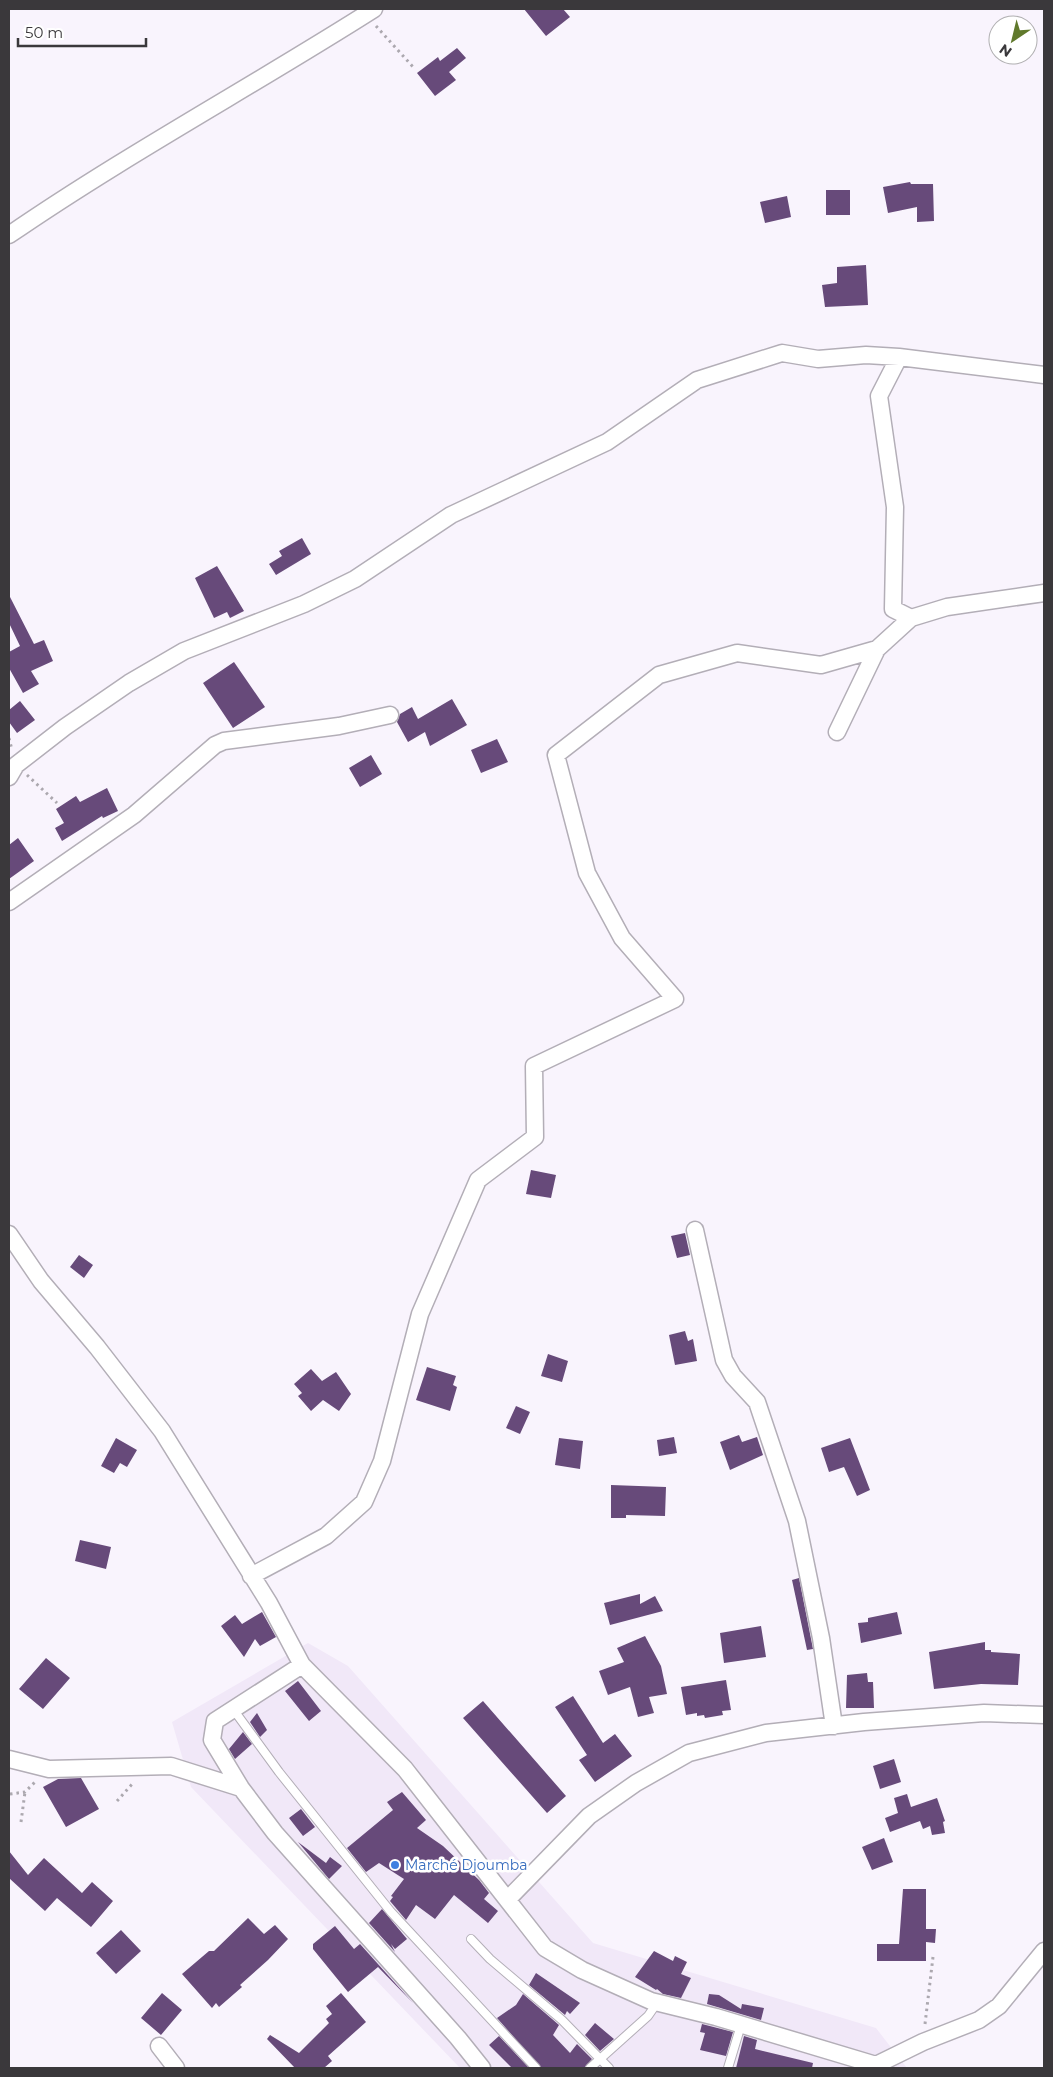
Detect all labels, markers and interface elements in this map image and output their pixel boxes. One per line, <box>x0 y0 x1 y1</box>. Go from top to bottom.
scale bar <box>18 15 145 47</box>
north arrow <box>988 15 1038 65</box>
text: 50 m <box>25 23 63 42</box>
text: N <box>996 40 1015 61</box>
place label: Marché Djoumba <box>405 1856 528 1874</box>
marker: Marché Djoumba <box>389 1859 401 1871</box>

